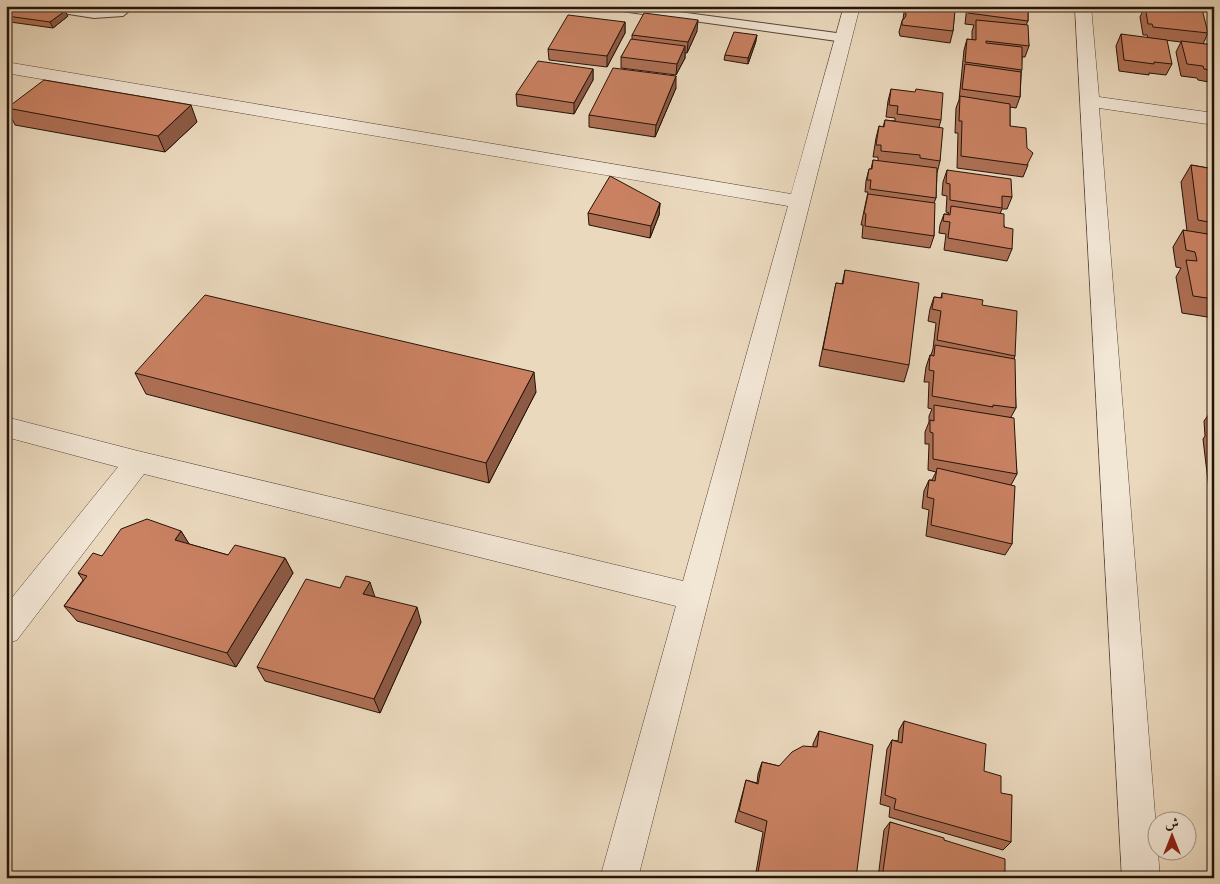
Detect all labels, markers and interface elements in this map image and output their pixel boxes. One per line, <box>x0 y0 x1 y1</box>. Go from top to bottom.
north arrow <box>1148 812 1198 862</box>
text: ش <box>1165 815 1179 833</box>

